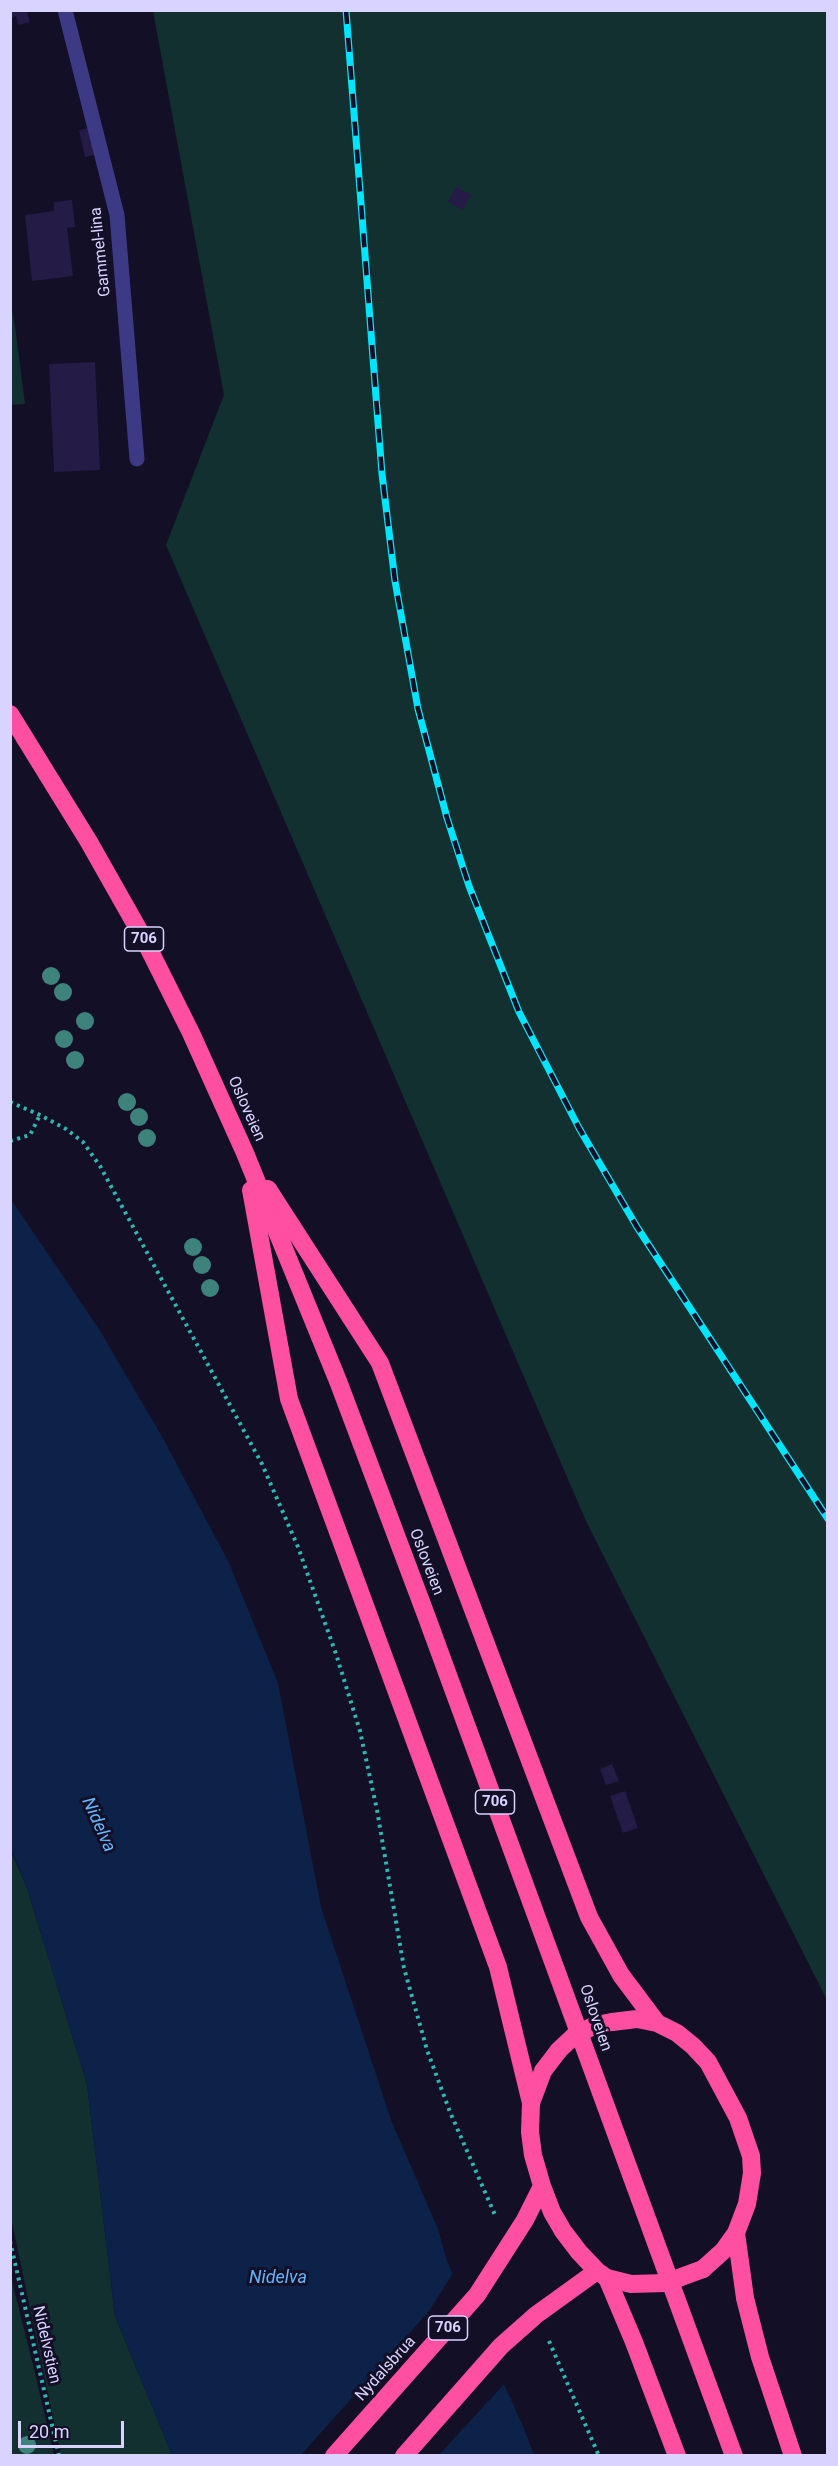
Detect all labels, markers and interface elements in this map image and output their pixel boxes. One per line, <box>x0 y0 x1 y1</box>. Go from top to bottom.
street label: Gammel-lina <box>87 206 115 298</box>
road number: 706 <box>124 927 164 951</box>
street label: Osloveien <box>223 1073 269 1145</box>
street label: Osloveien <box>405 1526 447 1598</box>
road number: 706 <box>476 1790 514 1814</box>
water label: Nidelva <box>76 1794 120 1856</box>
street label: Osloveien <box>575 1982 615 2054</box>
water label: Nidelva <box>249 2267 307 2289</box>
street label: Nidelvstien <box>28 2304 64 2386</box>
road number: 706 <box>428 2316 468 2340</box>
street label: Nydalsbrua <box>352 2333 420 2405</box>
scale bar <box>21 2409 128 2447</box>
text: 20 m <box>29 2421 69 2442</box>

